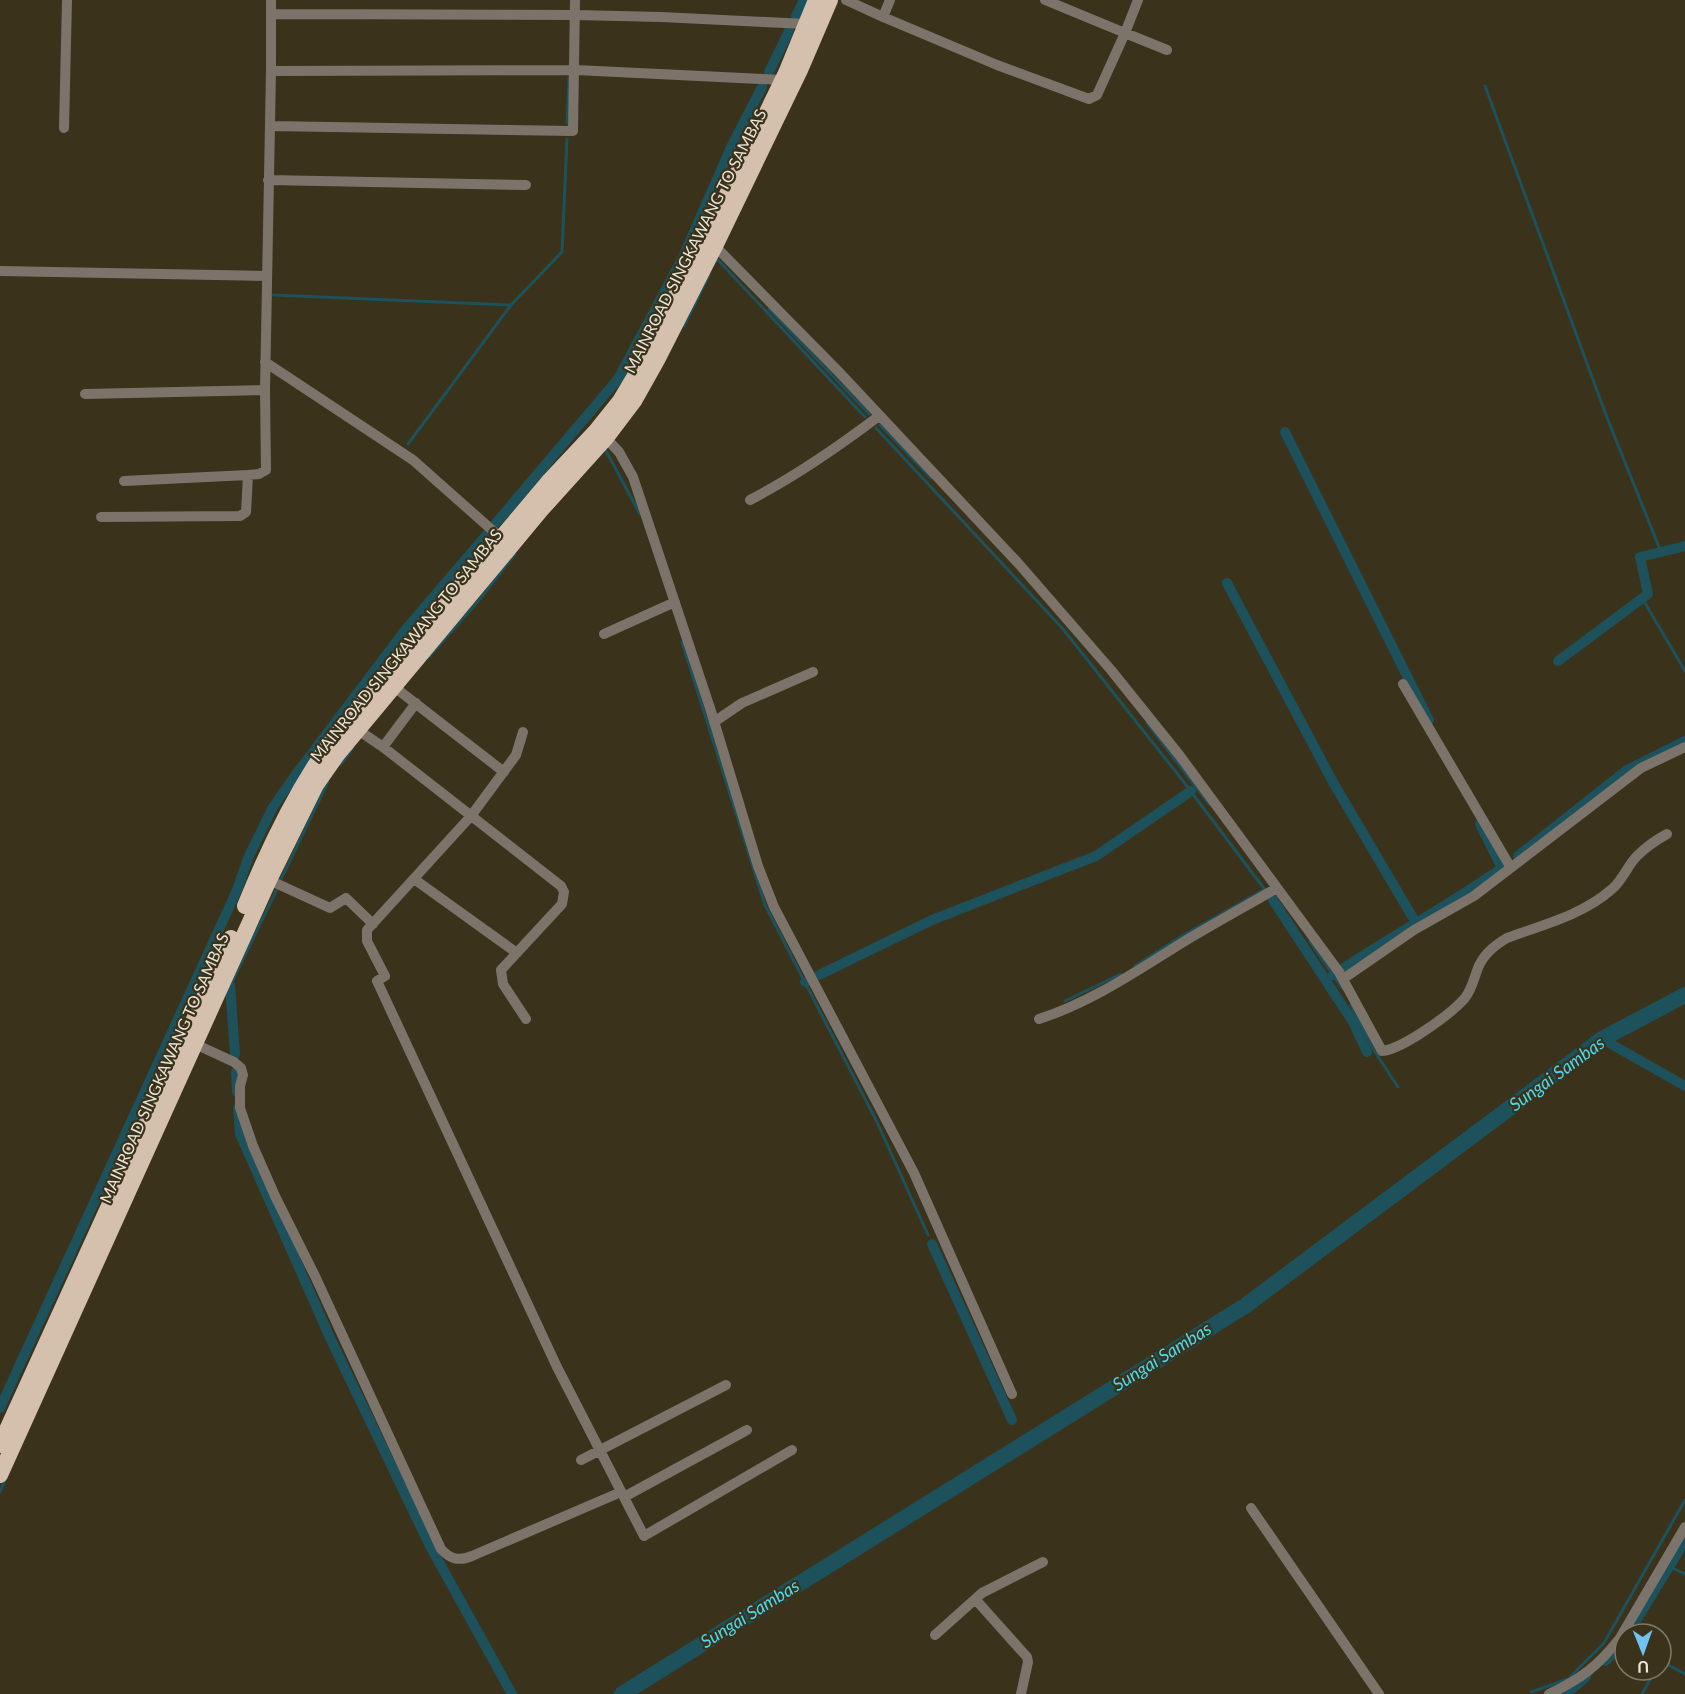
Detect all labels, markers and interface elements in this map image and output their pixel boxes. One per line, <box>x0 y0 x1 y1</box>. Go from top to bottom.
street label: MAINROAD SINGKAWANG TO SAMBAS <box>619 106 770 376</box>
street label: MAINROAD SINGKAWANG TO SAMBAS <box>306 525 505 765</box>
street label: MAINROAD SINGKAWANG TO SAMBAS <box>95 930 232 1206</box>
water label: Sungai Sambas <box>1504 1031 1608 1115</box>
water label: Sungai Sambas <box>1108 1317 1215 1395</box>
water label: Sungai Sambas <box>696 1574 803 1652</box>
north arrow <box>1613 1622 1673 1682</box>
text: U <box>1637 1658 1649 1677</box>

